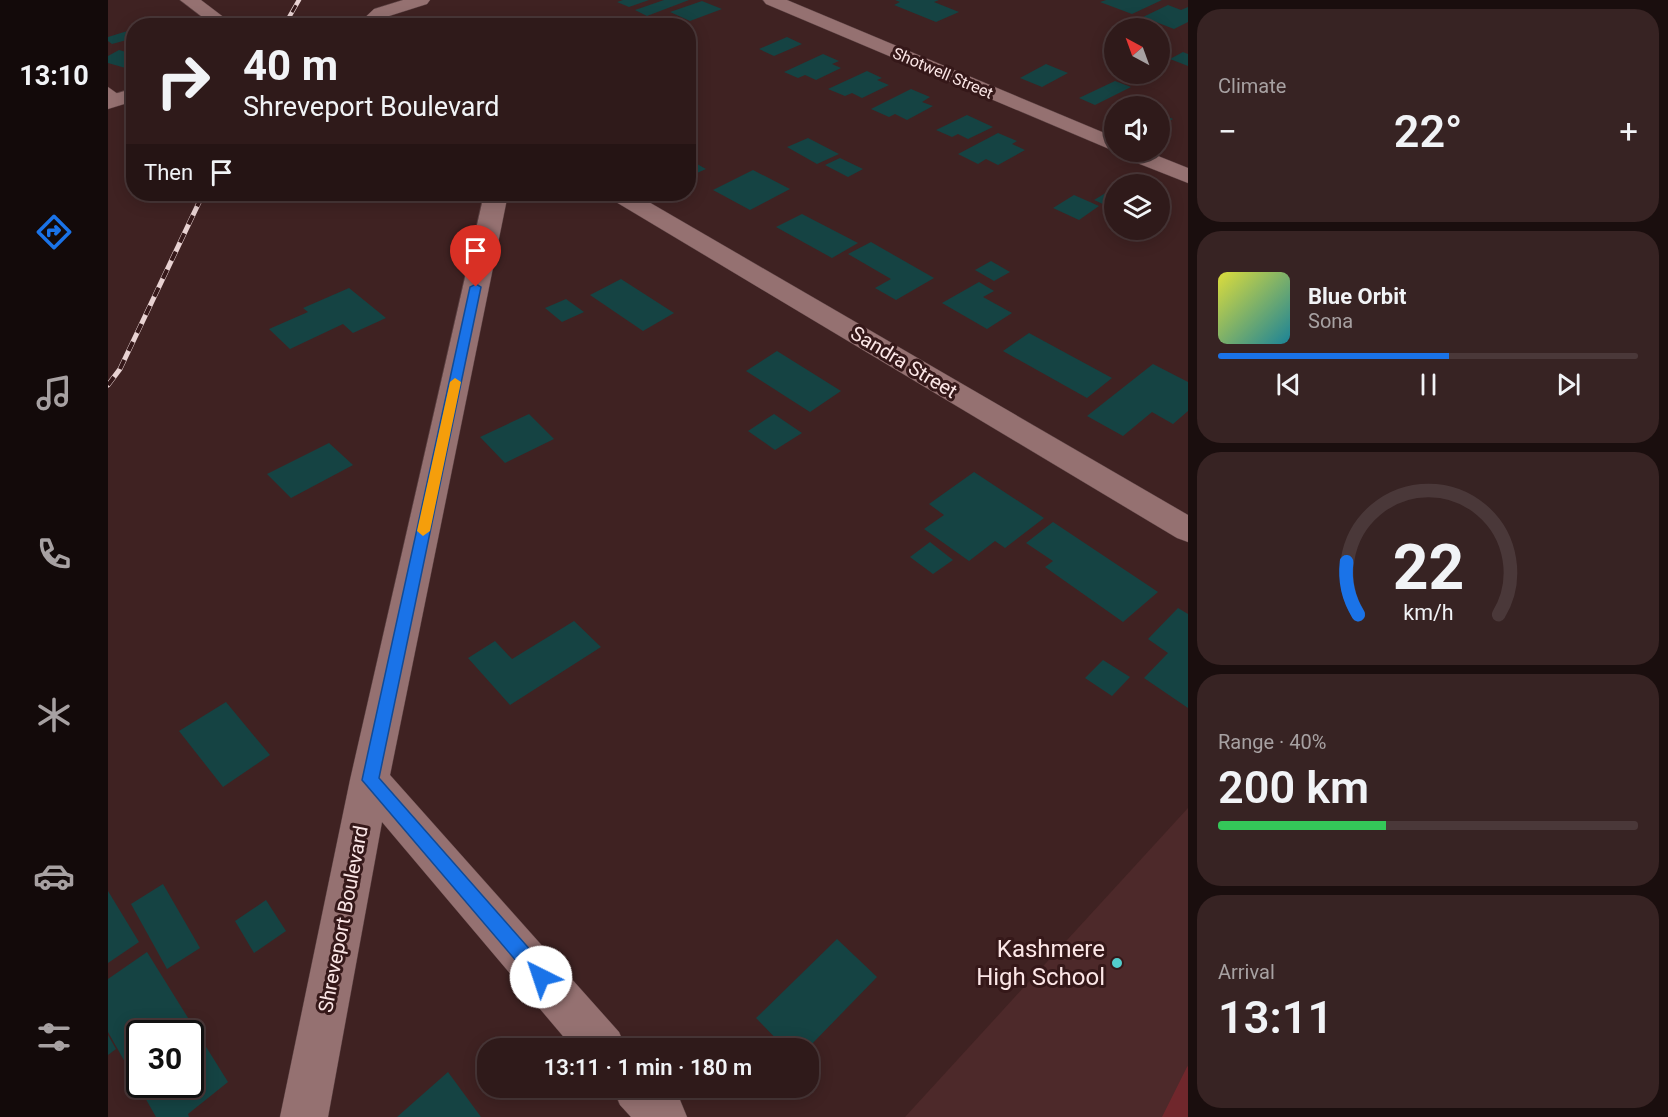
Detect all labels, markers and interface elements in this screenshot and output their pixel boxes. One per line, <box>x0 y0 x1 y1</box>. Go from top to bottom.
north arrow <box>1104 18 1170 84</box>
map controls <box>1104 18 1170 240</box>
text: 40 m <box>243 41 338 90</box>
icon: right <box>144 42 222 120</box>
street label: Shotwell Street <box>890 43 996 103</box>
text: 13:10 <box>19 60 89 92</box>
text: Climate <box>1218 74 1286 98</box>
text: Shreveport Boulevard <box>243 91 500 123</box>
button: sound <box>1104 96 1170 162</box>
text: 22° <box>1394 105 1462 158</box>
text: − <box>1218 112 1237 151</box>
text: + <box>1619 112 1638 151</box>
icon: arrive <box>205 156 238 189</box>
text: Then <box>144 160 193 185</box>
button: layers <box>1104 174 1170 240</box>
icon: directions <box>33 211 75 253</box>
pin <box>450 225 501 287</box>
icon: arrive <box>459 234 492 267</box>
text: Blue Orbit <box>1308 284 1406 309</box>
text: Sona <box>1308 309 1353 333</box>
street label: Sandra Street <box>846 321 962 403</box>
icon: previous <box>1272 368 1305 401</box>
icon: pause <box>1412 368 1445 401</box>
icon: next <box>1552 368 1585 401</box>
icon: music <box>33 372 75 414</box>
text: 22 <box>1392 532 1464 605</box>
icon: phone <box>33 533 75 575</box>
text: km/h <box>1403 601 1453 626</box>
icon: climate <box>33 694 75 736</box>
text: Range · 40% <box>1218 730 1326 754</box>
text: 200 km <box>1218 761 1369 814</box>
street label: Shreveport Boulevard <box>313 823 373 1015</box>
icon: car <box>33 855 75 897</box>
place label: Kashmere High School <box>976 935 1105 991</box>
position arrow <box>509 945 573 1009</box>
marker: Kashmere High School <box>1110 956 1124 970</box>
text: Arrival <box>1218 960 1275 984</box>
text: 13:11 <box>1218 991 1333 1044</box>
icon: filters <box>33 1016 75 1058</box>
speed limit sign: 30 <box>126 1020 204 1098</box>
text: 13:11 · 1 min · 180 m <box>544 1055 752 1080</box>

